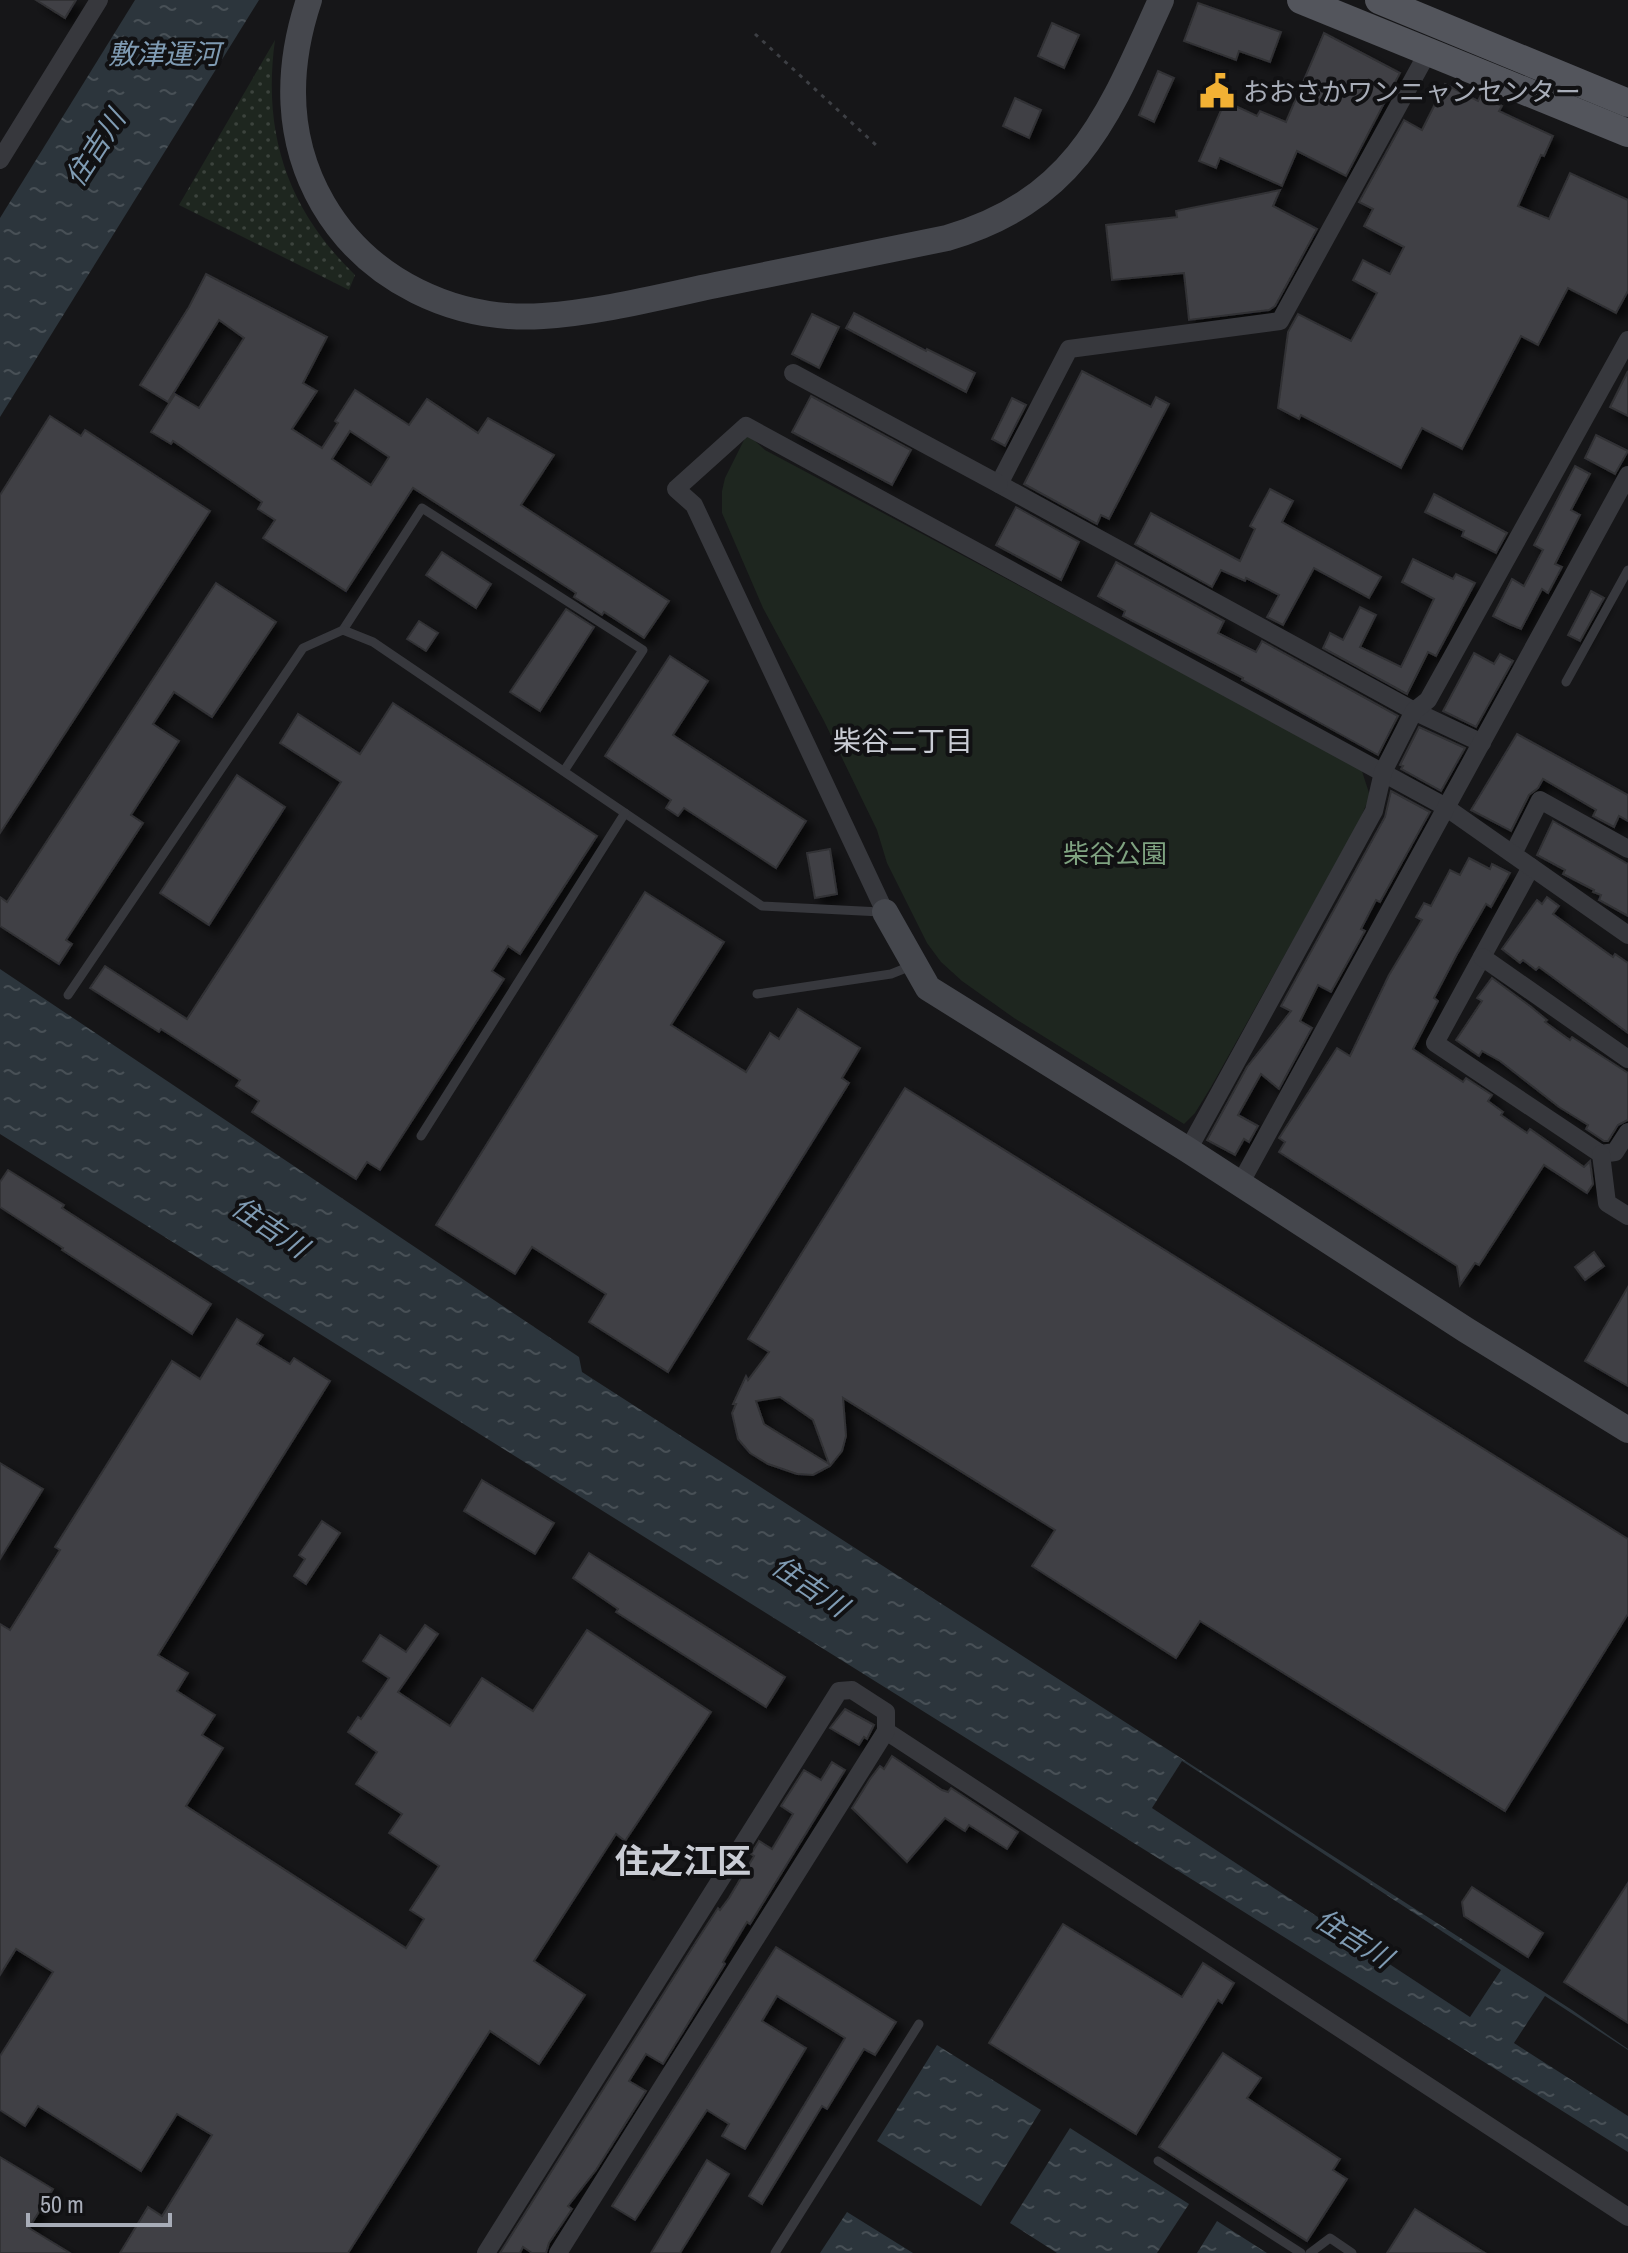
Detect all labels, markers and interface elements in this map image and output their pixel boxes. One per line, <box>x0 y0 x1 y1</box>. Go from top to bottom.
water label: 敷津運河 <box>108 35 225 73</box>
public building icon: おおさかワンニャンセンター <box>1198 72 1236 110</box>
place label: おおさかワンニャンセンター <box>1243 74 1581 109</box>
water label: 住吉川 <box>56 100 135 194</box>
district label: 柴谷二丁目 <box>833 722 973 760</box>
park label: 柴谷公園 <box>1063 836 1167 871</box>
water label: 住吉川 <box>225 1188 318 1268</box>
water label: 住吉川 <box>765 1547 858 1627</box>
district label: 住之江区 <box>615 1838 751 1884</box>
water label: 住吉川 <box>1308 1900 1402 1978</box>
scale bar <box>28 2177 170 2227</box>
text: 50 m <box>40 2188 84 2220</box>

